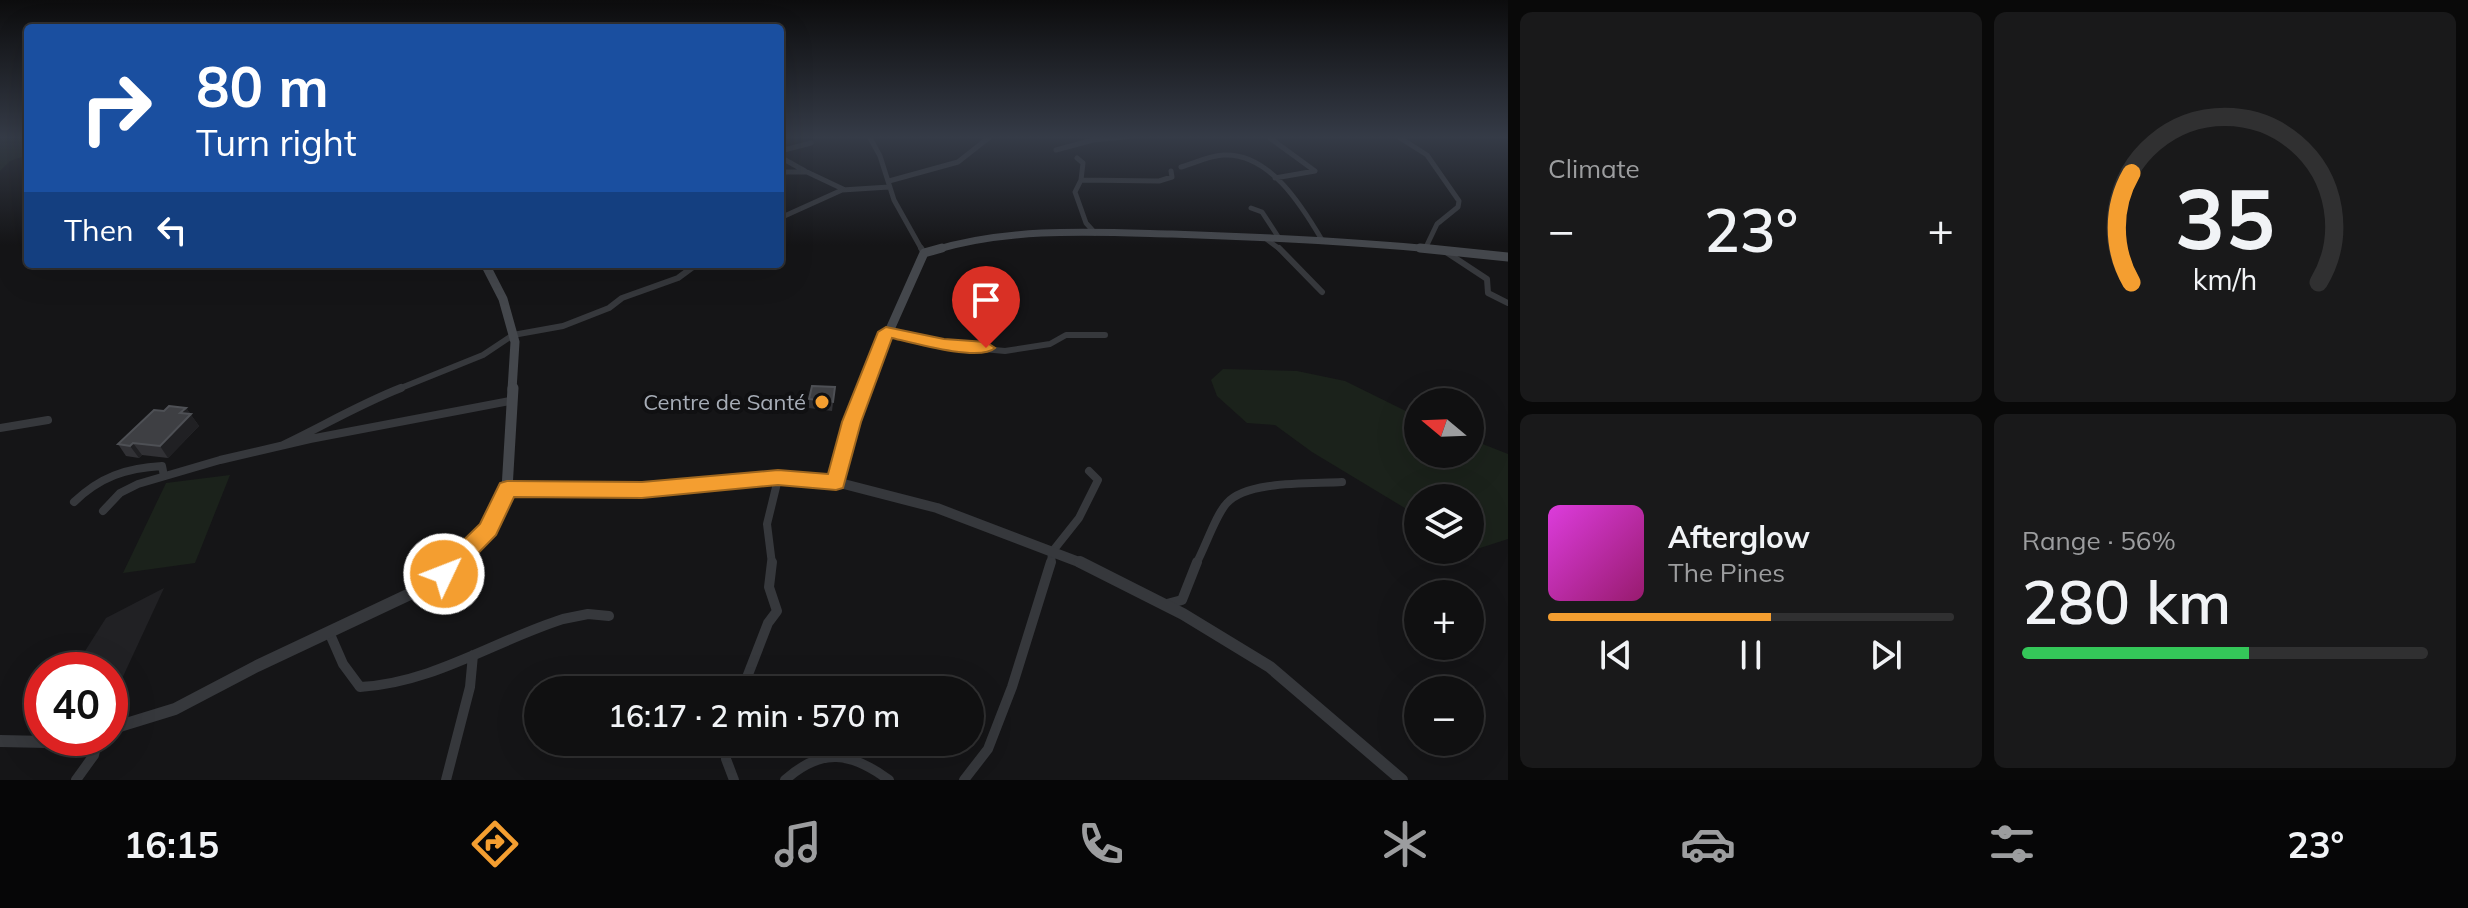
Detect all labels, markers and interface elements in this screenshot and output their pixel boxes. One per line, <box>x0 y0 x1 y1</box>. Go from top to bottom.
text: 80 m <box>196 51 329 121</box>
icon: right <box>64 56 168 160</box>
text: Turn right <box>196 120 357 165</box>
text: Climate <box>1548 152 1640 185</box>
text: 35 <box>2175 165 2275 270</box>
text: 23° <box>1704 192 1798 267</box>
text: − <box>1548 202 1574 257</box>
text: + <box>1928 202 1954 257</box>
icon: left <box>150 208 194 252</box>
text: Then <box>64 211 134 249</box>
text: km/h <box>2193 261 2257 297</box>
pin <box>952 266 1020 348</box>
icon: arrive <box>964 278 1008 322</box>
place label: Centre de Santé <box>643 388 806 416</box>
north arrow <box>1404 388 1484 468</box>
map controls <box>1404 388 1484 756</box>
marker: Centre de Santé <box>813 393 831 411</box>
button: layers <box>1404 484 1484 564</box>
text: Afterglow <box>1668 518 1810 556</box>
text: Range · 56% <box>2022 524 2176 557</box>
position arrow <box>402 532 486 616</box>
text: The Pines <box>1668 556 1785 589</box>
text: 280 km <box>2022 564 2231 639</box>
button: + <box>1404 580 1484 660</box>
icon: previous <box>1594 633 1638 677</box>
icon: pause <box>1729 633 1773 677</box>
icon: next <box>1864 633 1908 677</box>
speed limit sign: 40 <box>24 652 128 756</box>
button: − <box>1404 676 1484 756</box>
text: 16:17 · 2 min · 570 m <box>608 697 900 735</box>
icon: directions <box>467 816 523 872</box>
icon: music <box>770 816 826 872</box>
icon: phone <box>1073 816 1129 872</box>
icon: climate <box>1377 816 1433 872</box>
icon: car <box>1680 816 1736 872</box>
icon: filters <box>1984 816 2040 872</box>
text: 16:15 <box>124 822 219 867</box>
text: 23° <box>2287 822 2344 867</box>

